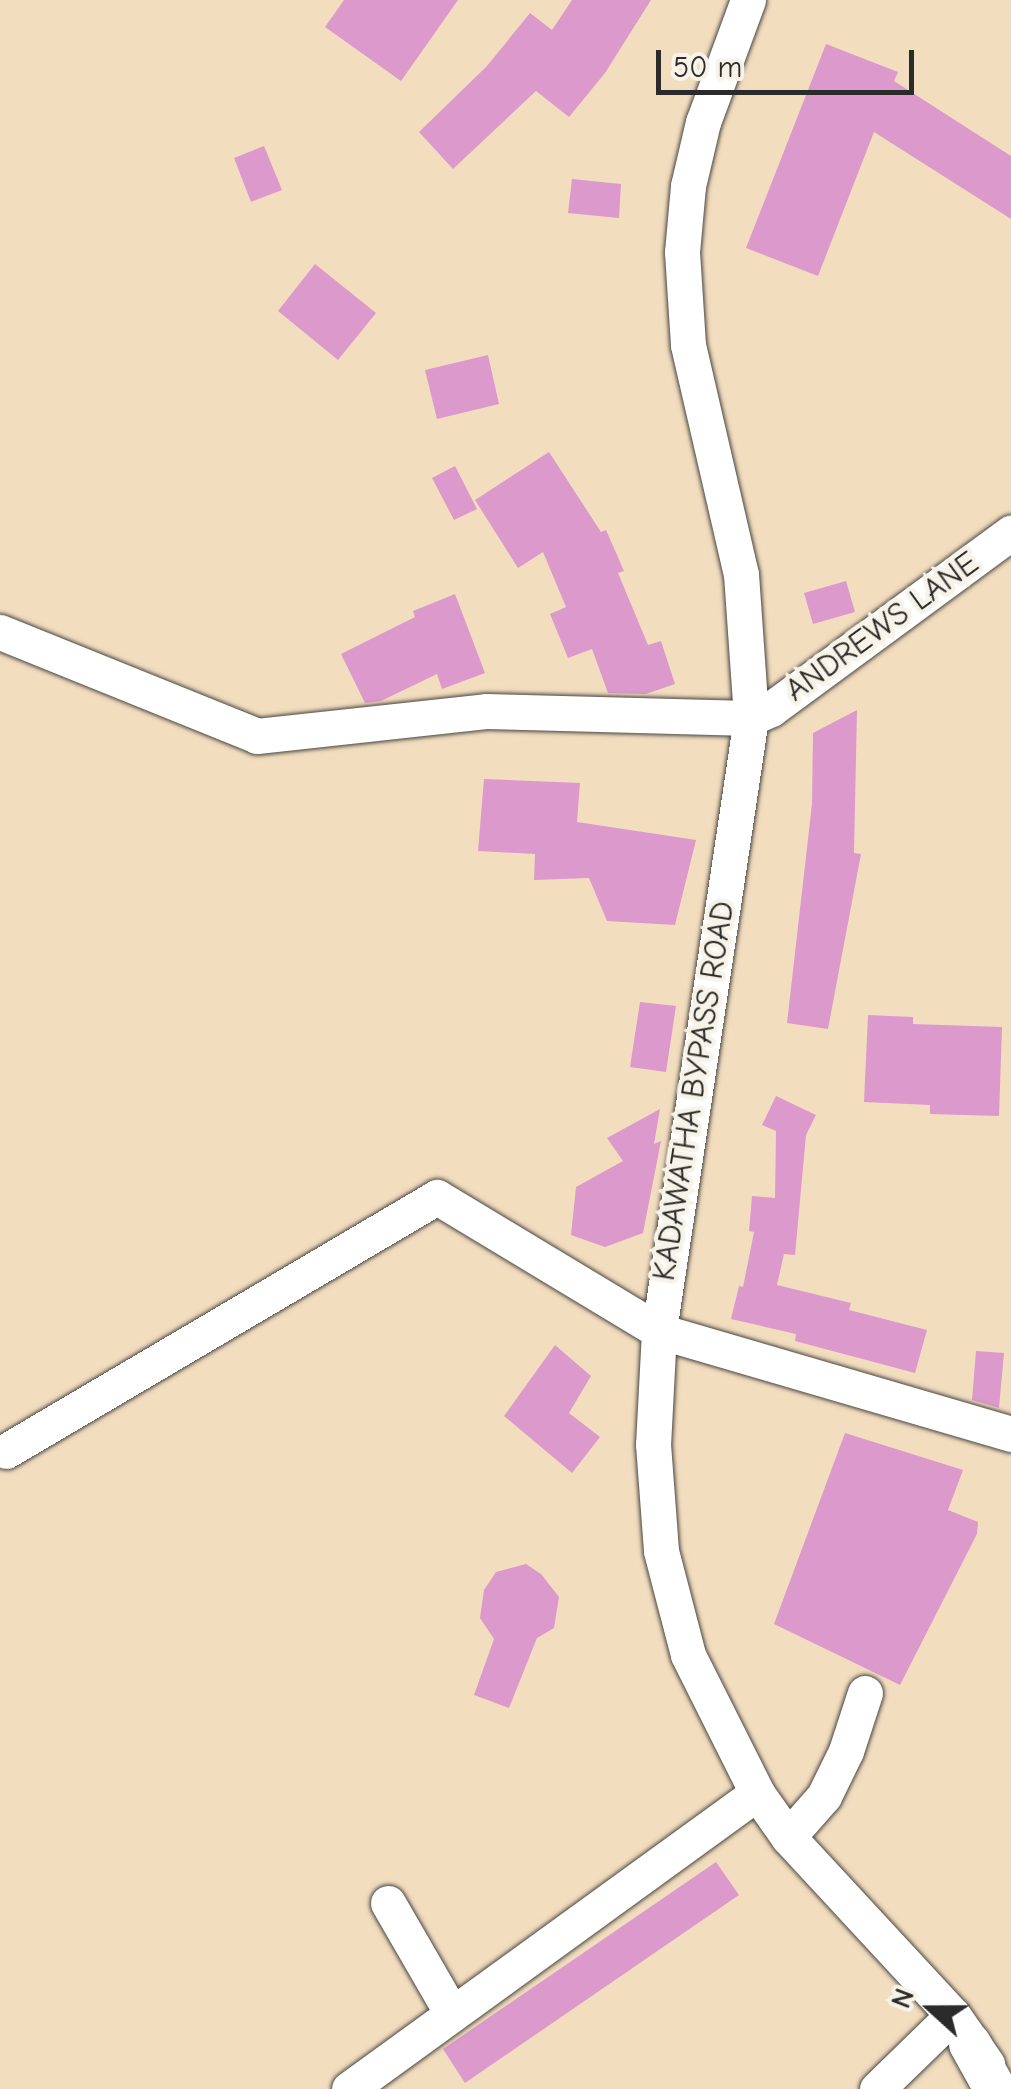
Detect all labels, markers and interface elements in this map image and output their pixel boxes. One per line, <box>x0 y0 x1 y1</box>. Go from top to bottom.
scale bar <box>661 30 918 92</box>
text: 50 m <box>673 50 742 85</box>
street label: ANDREWS LANE <box>778 544 986 710</box>
street label: KADAWATHA BYPASS ROAD <box>645 899 743 1283</box>
north arrow <box>881 1959 981 2059</box>
text: N <box>885 1984 921 2013</box>

